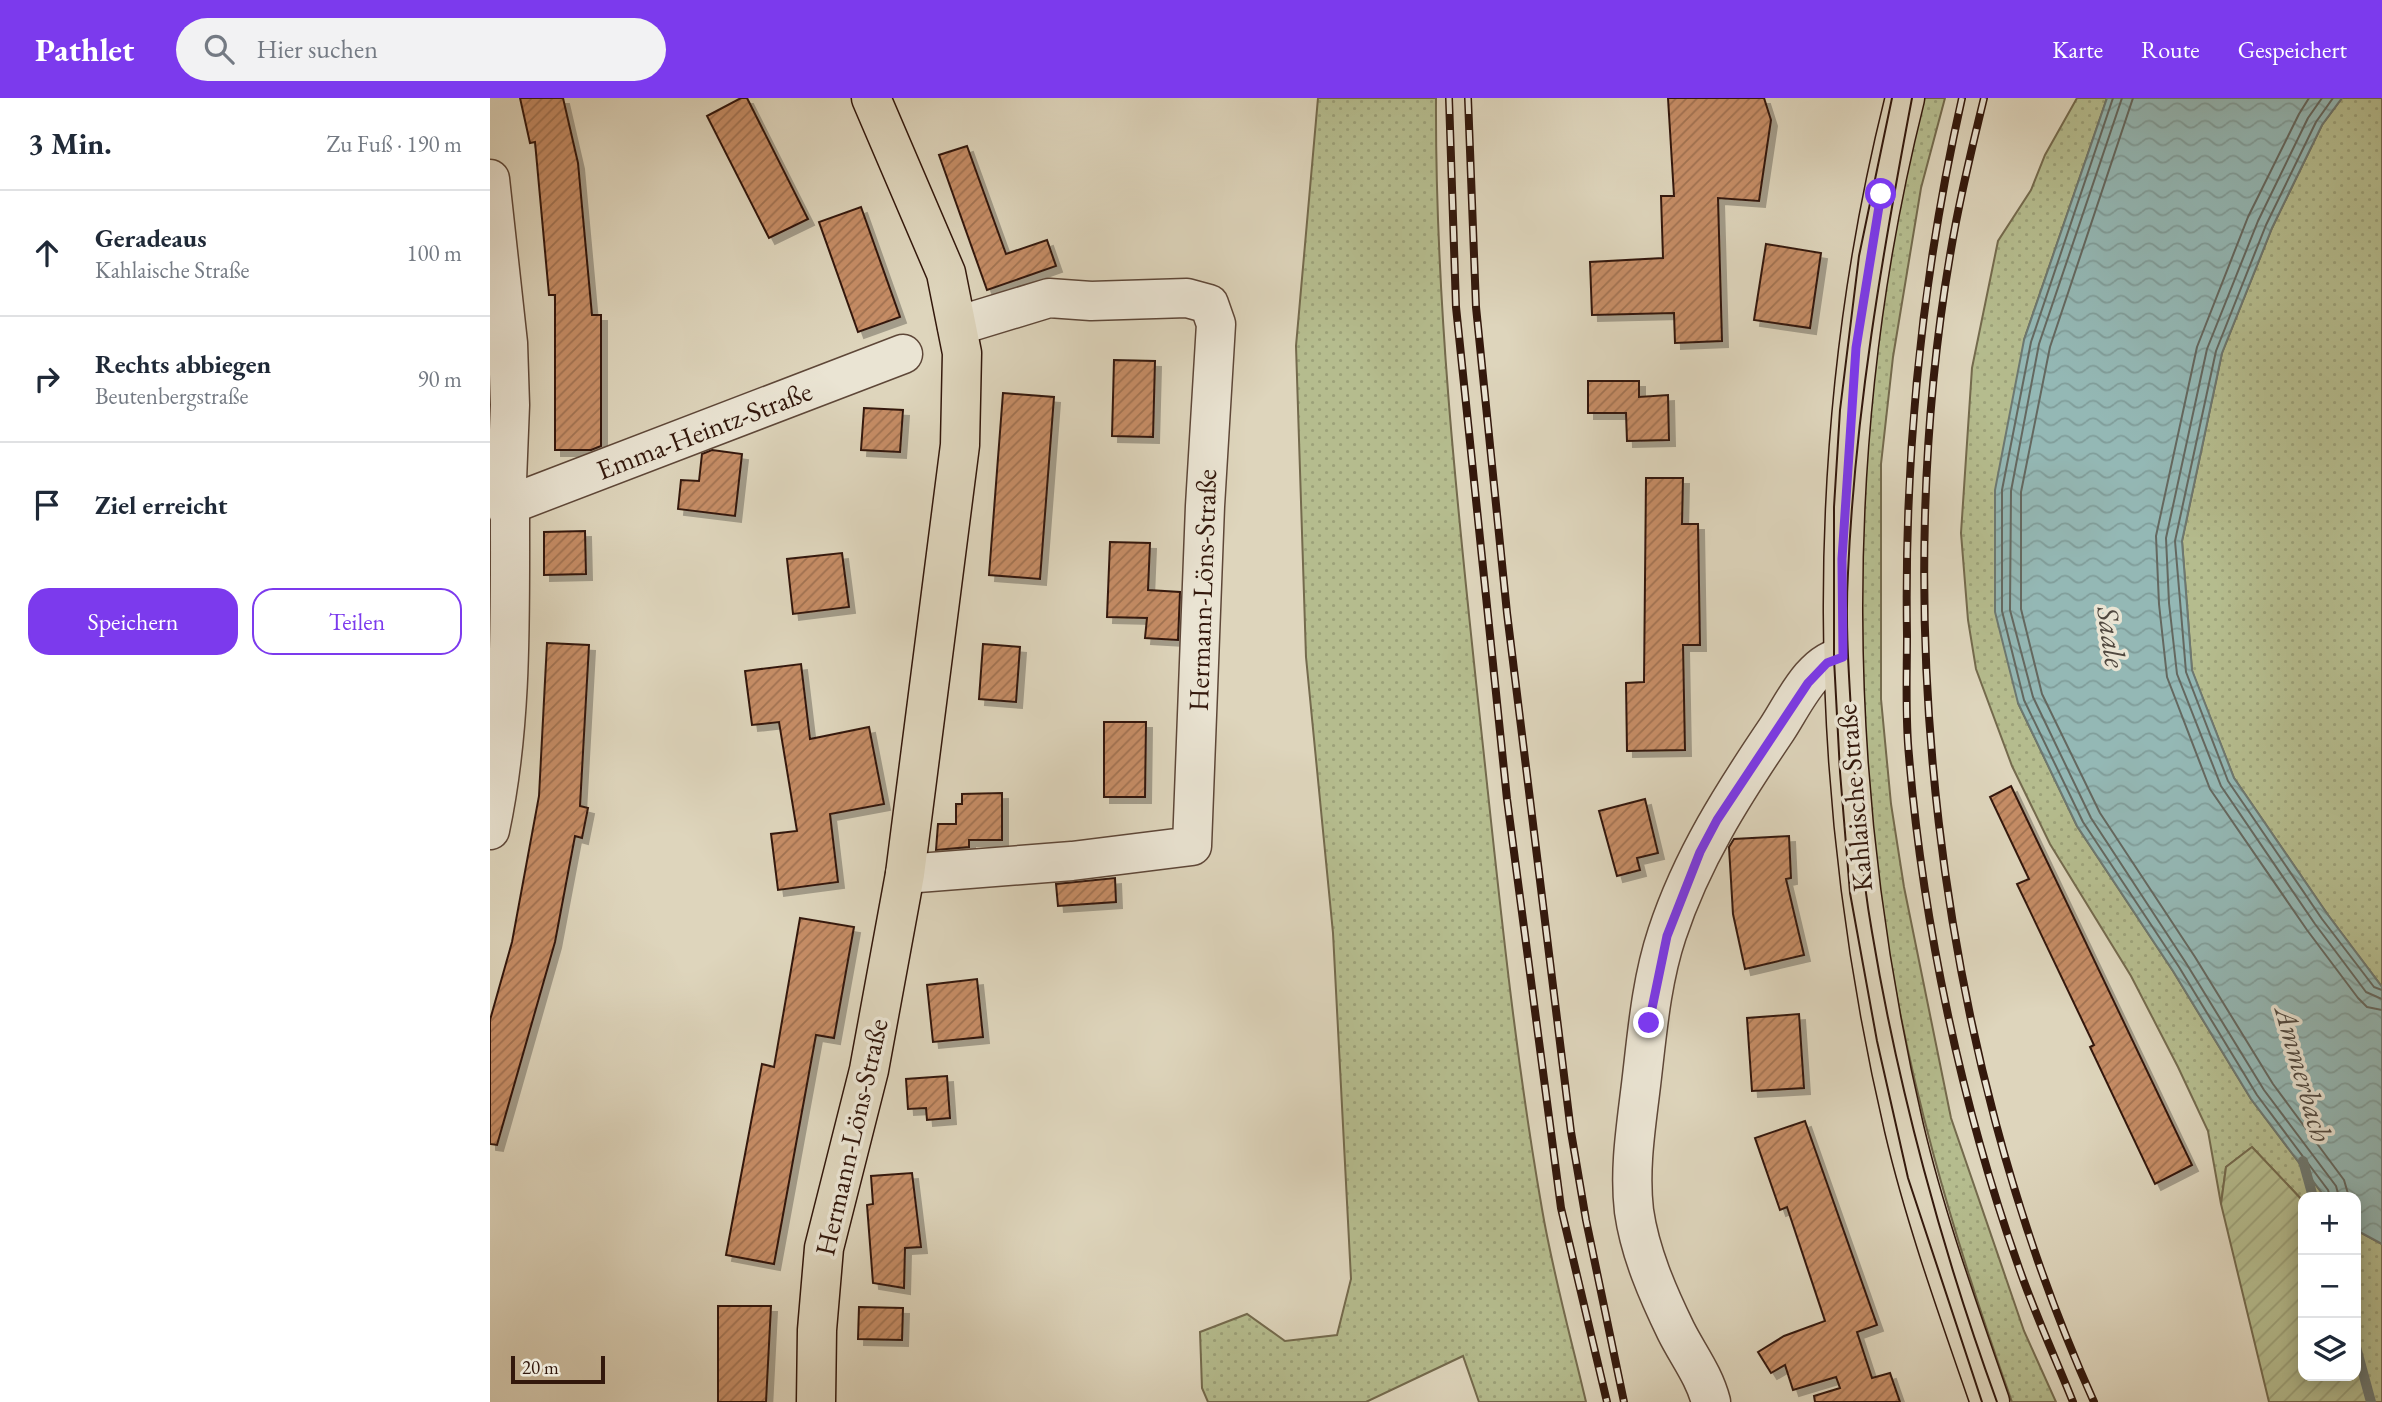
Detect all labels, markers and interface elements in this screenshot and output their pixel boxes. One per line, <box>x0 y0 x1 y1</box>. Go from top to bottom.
search box <box>176 18 666 81</box>
text: Pathlet <box>35 28 134 71</box>
icon: search <box>200 30 238 68</box>
text: Hier suchen <box>256 32 378 66</box>
text: Karte <box>2052 34 2103 65</box>
text: Route <box>2141 34 2200 65</box>
text: Gespeichert <box>2238 34 2347 65</box>
text: 3 Min. <box>28 124 112 163</box>
text: Zu Fuß · 190 m <box>327 129 462 159</box>
route start <box>1865 178 1896 209</box>
text: Geradeaus <box>95 221 207 255</box>
icon: ahead <box>28 234 66 272</box>
text: 100 m <box>406 238 462 268</box>
text: Kahlaische Straße <box>95 255 250 285</box>
text: Rechts abbiegen <box>95 347 271 381</box>
icon: right <box>28 360 66 398</box>
text: 90 m <box>417 364 462 394</box>
street label: Emma-Heintz-Straße <box>591 372 817 488</box>
text: Beutenbergstraße <box>95 381 249 411</box>
street label: Hermann-Löns-Straße <box>1180 468 1224 712</box>
icon: arrive <box>28 486 66 524</box>
text: Ziel erreicht <box>95 488 227 522</box>
button: Speichern <box>28 588 238 655</box>
button: Teilen <box>252 588 462 655</box>
water label: Saale <box>2088 603 2136 671</box>
street label: Kahlaische Straße <box>1828 703 1880 893</box>
water label: Ammerbach <box>2266 1000 2342 1147</box>
route end <box>1633 1007 1664 1038</box>
street label: Hermann-Löns-Straße <box>806 1015 896 1259</box>
map controls <box>2298 1192 2361 1381</box>
button: + <box>2298 1192 2361 1255</box>
button: − <box>2298 1255 2361 1318</box>
button: layers <box>2298 1318 2361 1381</box>
scale bar <box>511 1353 606 1385</box>
text: 20 m <box>522 1355 559 1380</box>

